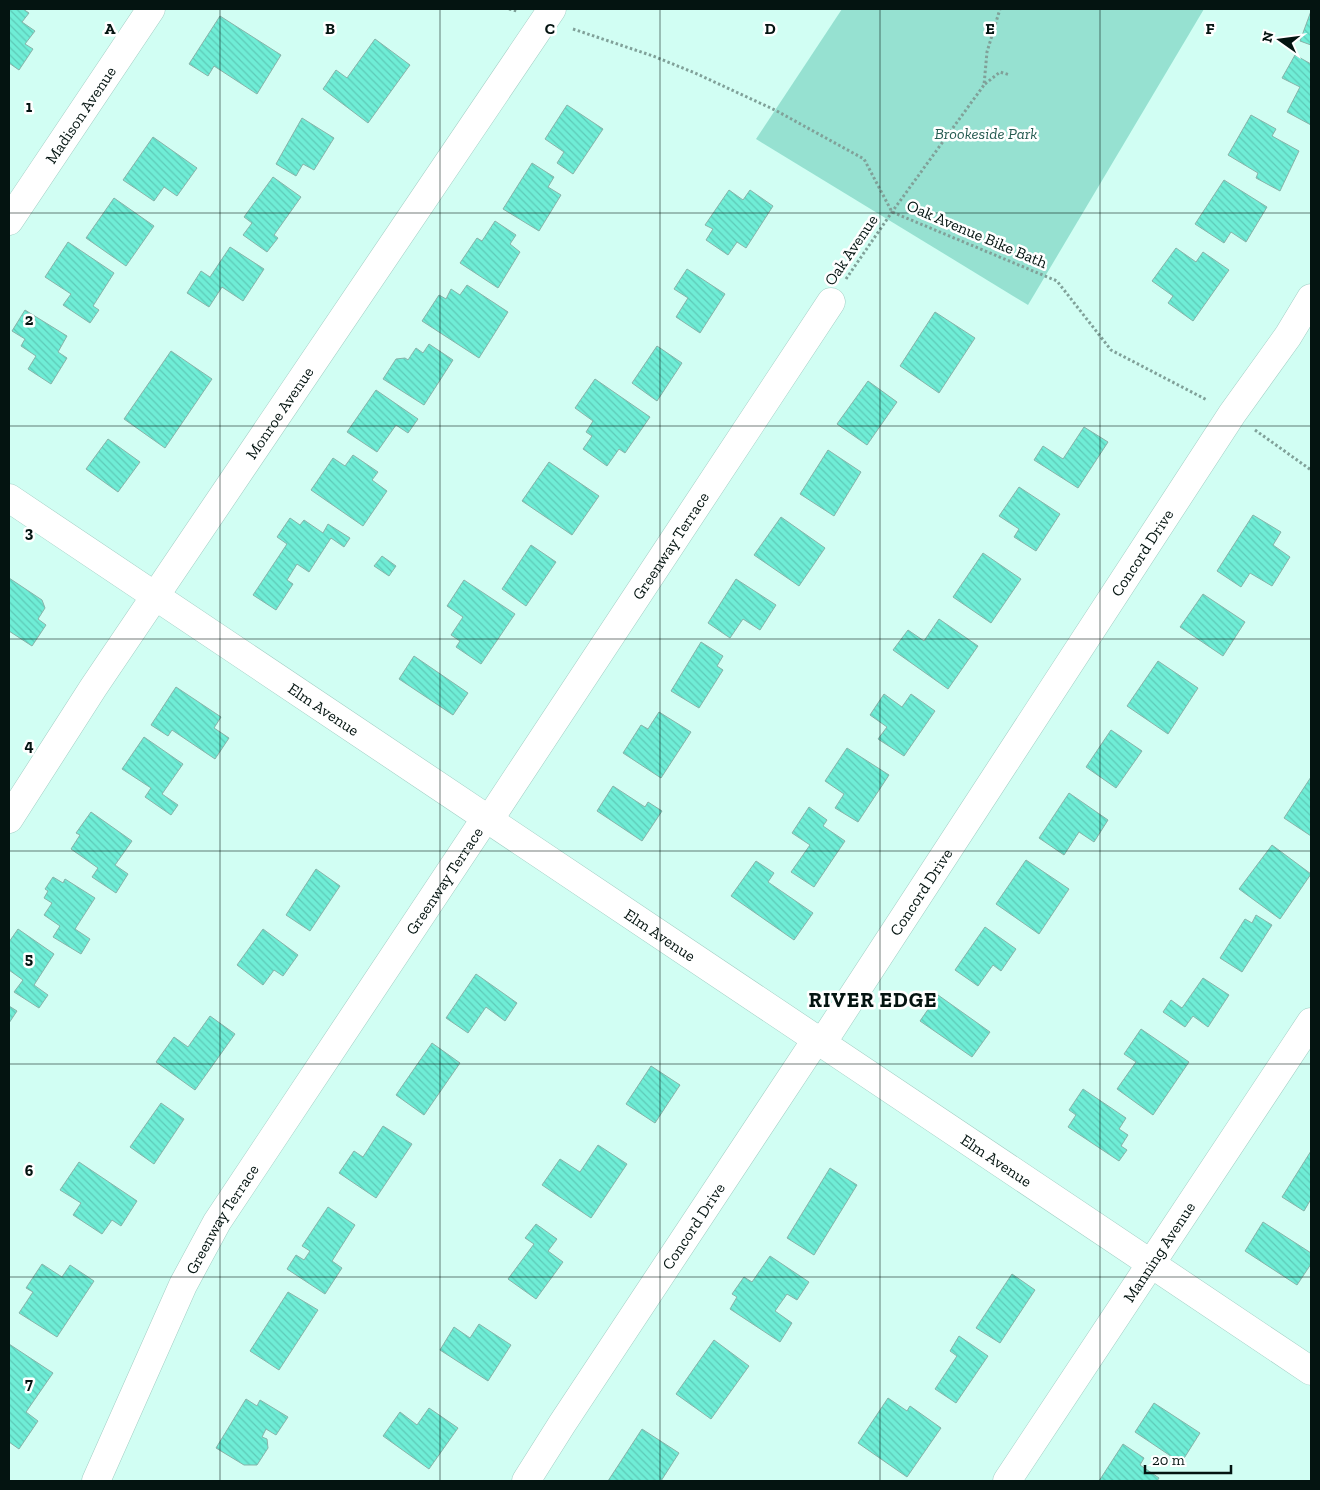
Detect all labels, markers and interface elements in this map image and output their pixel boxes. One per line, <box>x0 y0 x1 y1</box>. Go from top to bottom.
north arrow <box>1255 15 1305 65</box>
text: A <box>105 19 116 38</box>
text: B <box>325 19 335 38</box>
text: C <box>545 19 555 38</box>
text: D <box>764 19 776 38</box>
text: E <box>985 19 995 38</box>
text: F <box>1205 19 1215 38</box>
text: N <box>1258 29 1277 44</box>
street label: Madison Avenue <box>41 62 120 167</box>
text: 1 <box>26 97 33 116</box>
park label: Brookeside Park <box>935 124 1037 143</box>
street label: Oak Avenue Bike Bath <box>904 196 1050 272</box>
street label: Oak Avenue <box>820 211 882 289</box>
text: 2 <box>25 310 34 329</box>
street label: Monroe Avenue <box>241 363 317 462</box>
street label: Greenway Terrace <box>628 488 713 603</box>
street label: Concord Drive <box>1106 505 1177 600</box>
text: 3 <box>25 523 34 542</box>
street label: Elm Avenue <box>285 679 363 740</box>
text: 4 <box>24 736 34 755</box>
street label: Greenway Terrace <box>401 823 487 938</box>
street label: Concord Drive <box>885 845 956 939</box>
street label: Elm Avenue <box>621 904 699 965</box>
text: 5 <box>25 949 33 968</box>
district label: RIVER EDGE <box>809 987 937 1012</box>
street label: Elm Avenue <box>957 1130 1036 1191</box>
street label: Greenway Terrace <box>181 1160 262 1277</box>
text: 6 <box>25 1161 34 1180</box>
street label: Concord Drive <box>657 1179 729 1273</box>
street label: Manning Avenue <box>1119 1198 1199 1305</box>
text: 7 <box>25 1374 33 1393</box>
scale bar <box>1145 1442 1231 1474</box>
text: 20 m <box>1152 1451 1185 1469</box>

